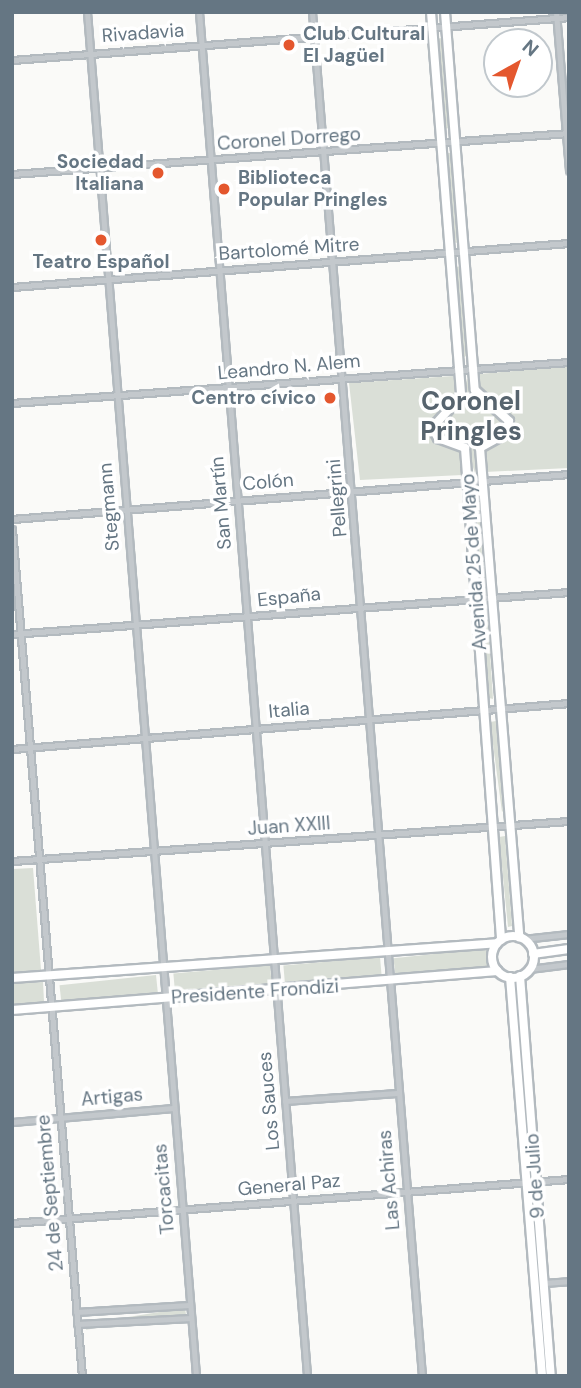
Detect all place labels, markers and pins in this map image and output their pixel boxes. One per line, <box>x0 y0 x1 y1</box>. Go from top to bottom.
place label: Club Cultural El Jagüel <box>303 23 425 67</box>
marker: Club Cultural El Jagüel <box>281 37 297 53</box>
place label: Sociedad Italiana <box>57 151 144 195</box>
marker: Sociedad Italiana <box>150 165 166 181</box>
place label: Biblioteca Popular Pringles <box>238 167 388 211</box>
marker: Biblioteca Popular Pringles <box>216 181 232 197</box>
marker: Teatro Español <box>93 232 109 248</box>
place label: Teatro Español <box>32 251 170 273</box>
place label: Centro cívico <box>191 387 316 409</box>
marker: Centro cívico <box>322 390 338 406</box>

